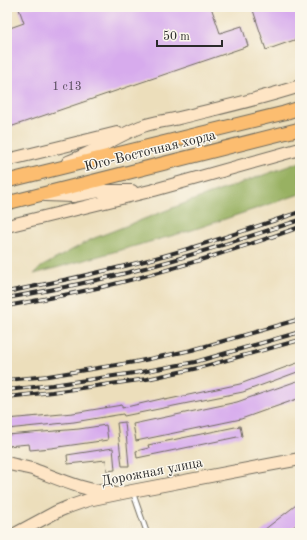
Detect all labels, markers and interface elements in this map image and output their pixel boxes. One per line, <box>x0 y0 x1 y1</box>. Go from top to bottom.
scale bar <box>157 22 222 48</box>
text: 50 m <box>163 30 190 43</box>
house number: 1 с13 <box>52 81 82 93</box>
street label: Юго-Восточная хорда <box>83 128 217 174</box>
street label: Дорожная улица <box>100 455 204 489</box>

